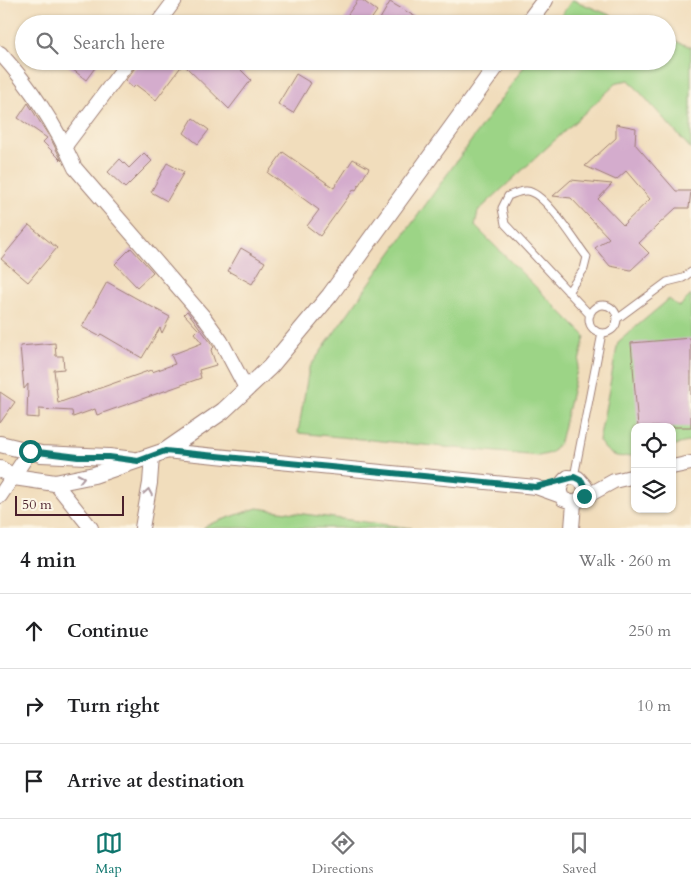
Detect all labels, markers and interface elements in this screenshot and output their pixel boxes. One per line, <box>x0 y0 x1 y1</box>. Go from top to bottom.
search box <box>15 15 676 70</box>
icon: search <box>33 29 61 57</box>
text: Search here <box>73 30 165 56</box>
map controls <box>631 423 676 513</box>
button: locate <box>631 423 676 468</box>
route start <box>19 440 42 463</box>
button: layers <box>631 468 676 513</box>
one-way arrow <box>76 473 85 484</box>
route end <box>573 485 596 508</box>
one-way arrow <box>143 488 153 497</box>
scale bar <box>15 493 124 516</box>
text: 50 m <box>22 495 52 514</box>
text: 4 min <box>20 546 76 575</box>
text: Walk · 260 m <box>579 550 671 572</box>
icon: ahead <box>20 617 48 645</box>
text: Continue <box>67 618 149 644</box>
text: 250 m <box>629 620 671 642</box>
icon: right <box>20 692 48 720</box>
text: Turn right <box>67 693 159 719</box>
text: 10 m <box>637 695 671 717</box>
icon: arrive <box>20 767 48 795</box>
text: Arrive at destination <box>67 768 244 794</box>
tab: Map <box>95 829 123 878</box>
tab: Directions <box>312 829 373 878</box>
tab: Saved <box>562 829 596 878</box>

